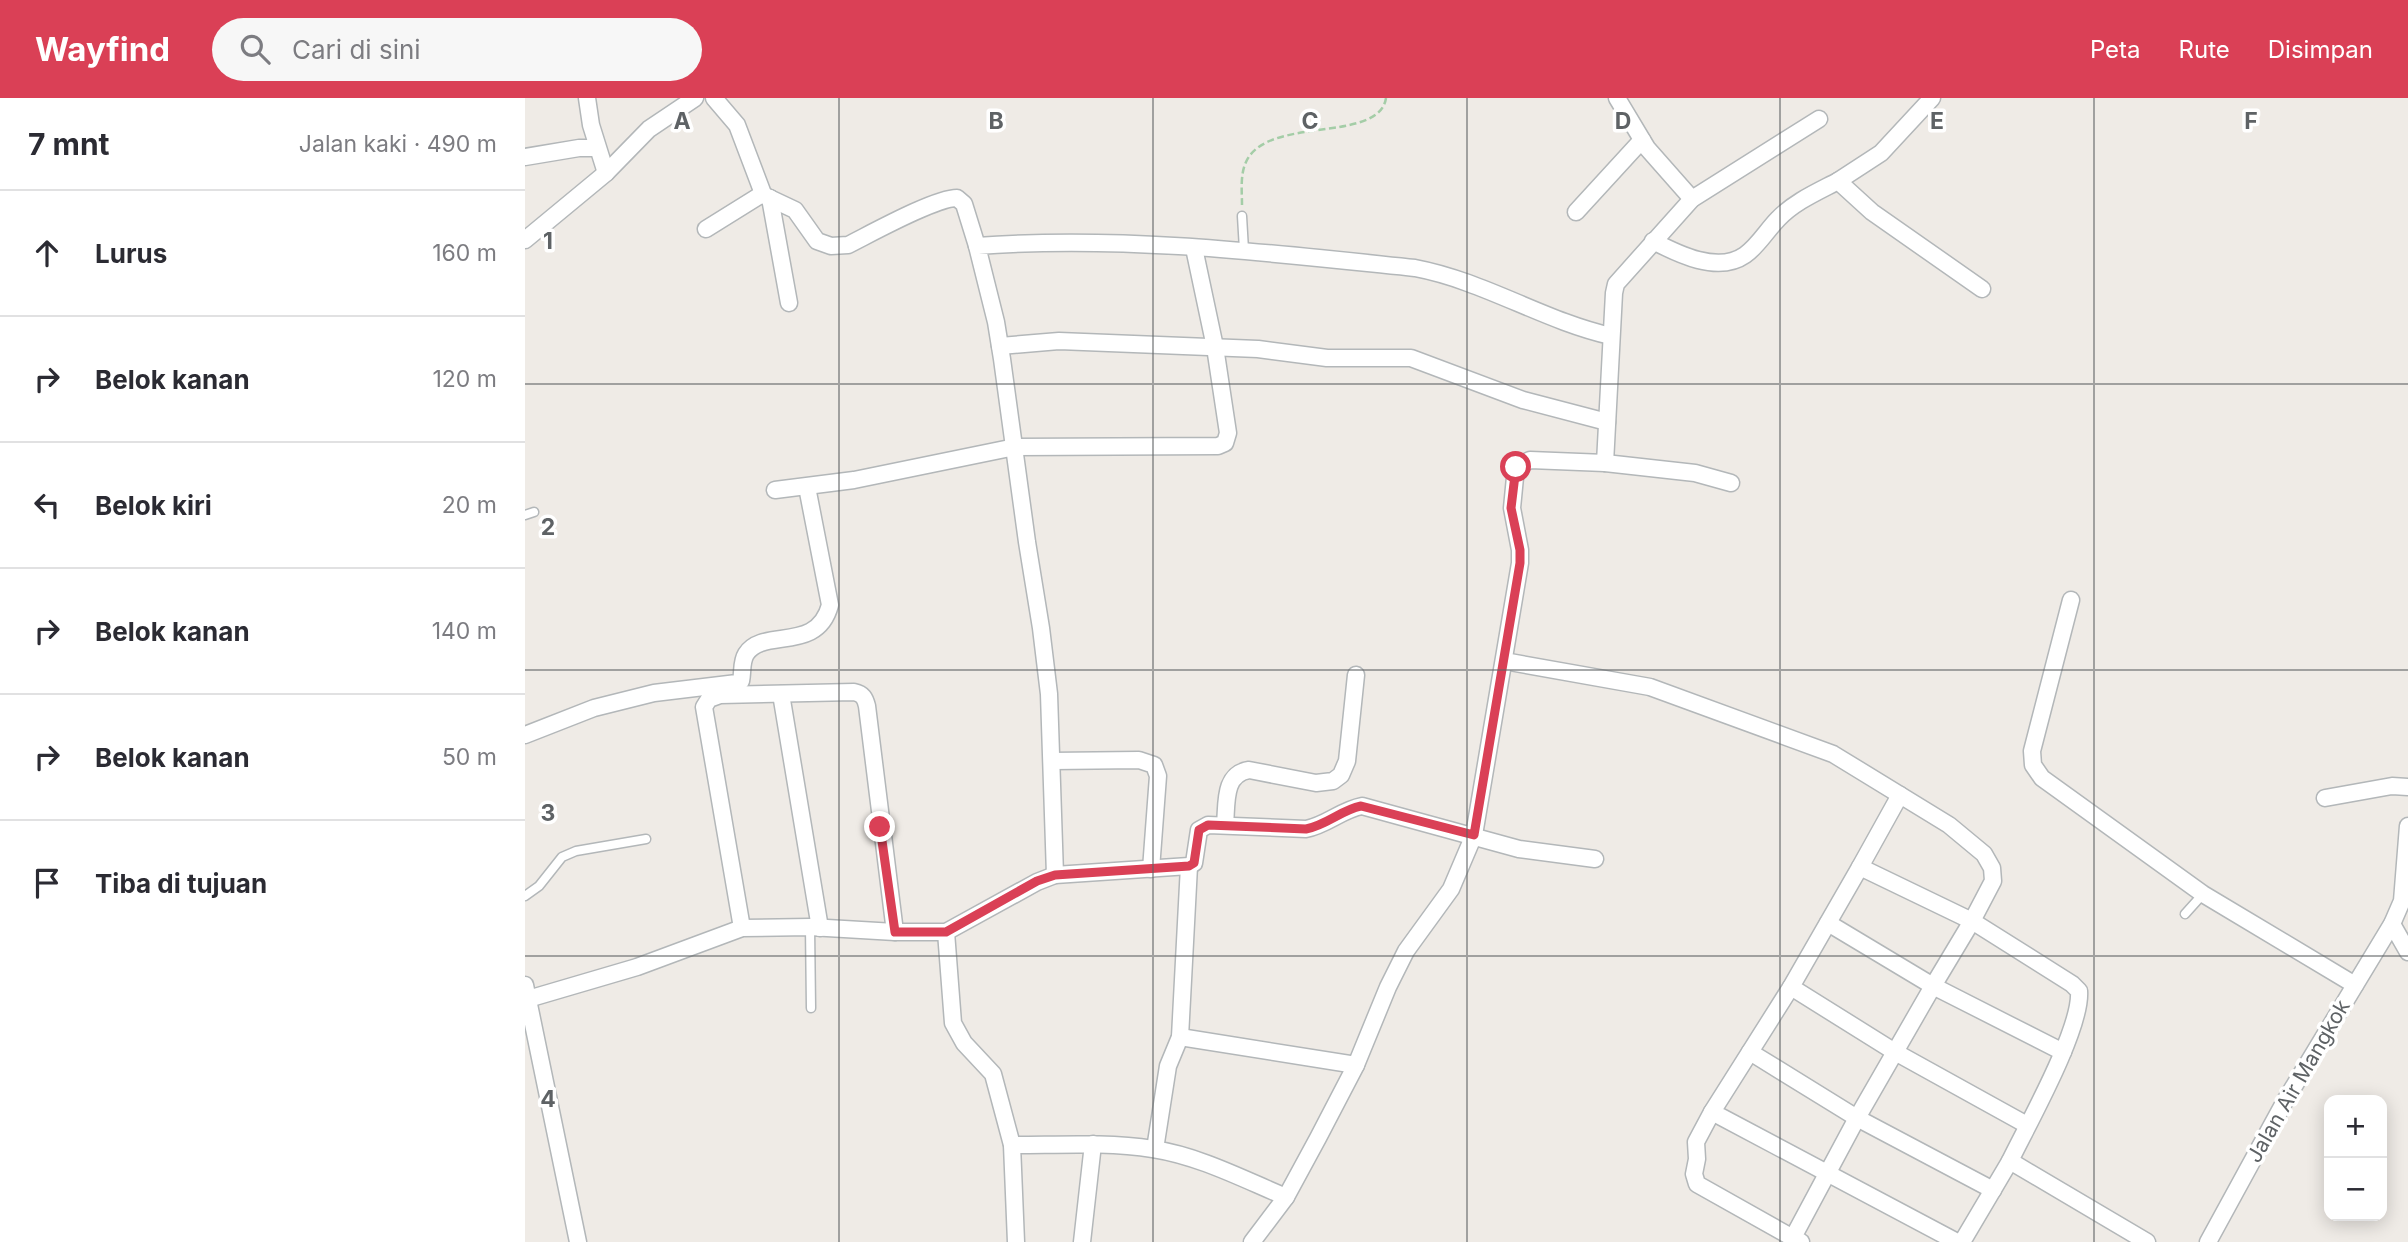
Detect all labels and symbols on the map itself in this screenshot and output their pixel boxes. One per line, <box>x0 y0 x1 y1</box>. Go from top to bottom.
text: A <box>673 107 691 135</box>
text: B <box>988 107 1004 135</box>
text: C <box>1301 107 1319 135</box>
text: D <box>1615 107 1631 135</box>
text: E <box>1930 107 1944 135</box>
text: F <box>2244 107 2258 135</box>
text: 1 <box>543 227 553 255</box>
route start <box>1500 451 1531 482</box>
text: 2 <box>541 513 555 541</box>
text: 3 <box>541 799 555 827</box>
route end <box>864 811 895 842</box>
street label: Jalan Air Mangkok <box>2241 995 2355 1167</box>
text: 4 <box>540 1085 556 1113</box>

